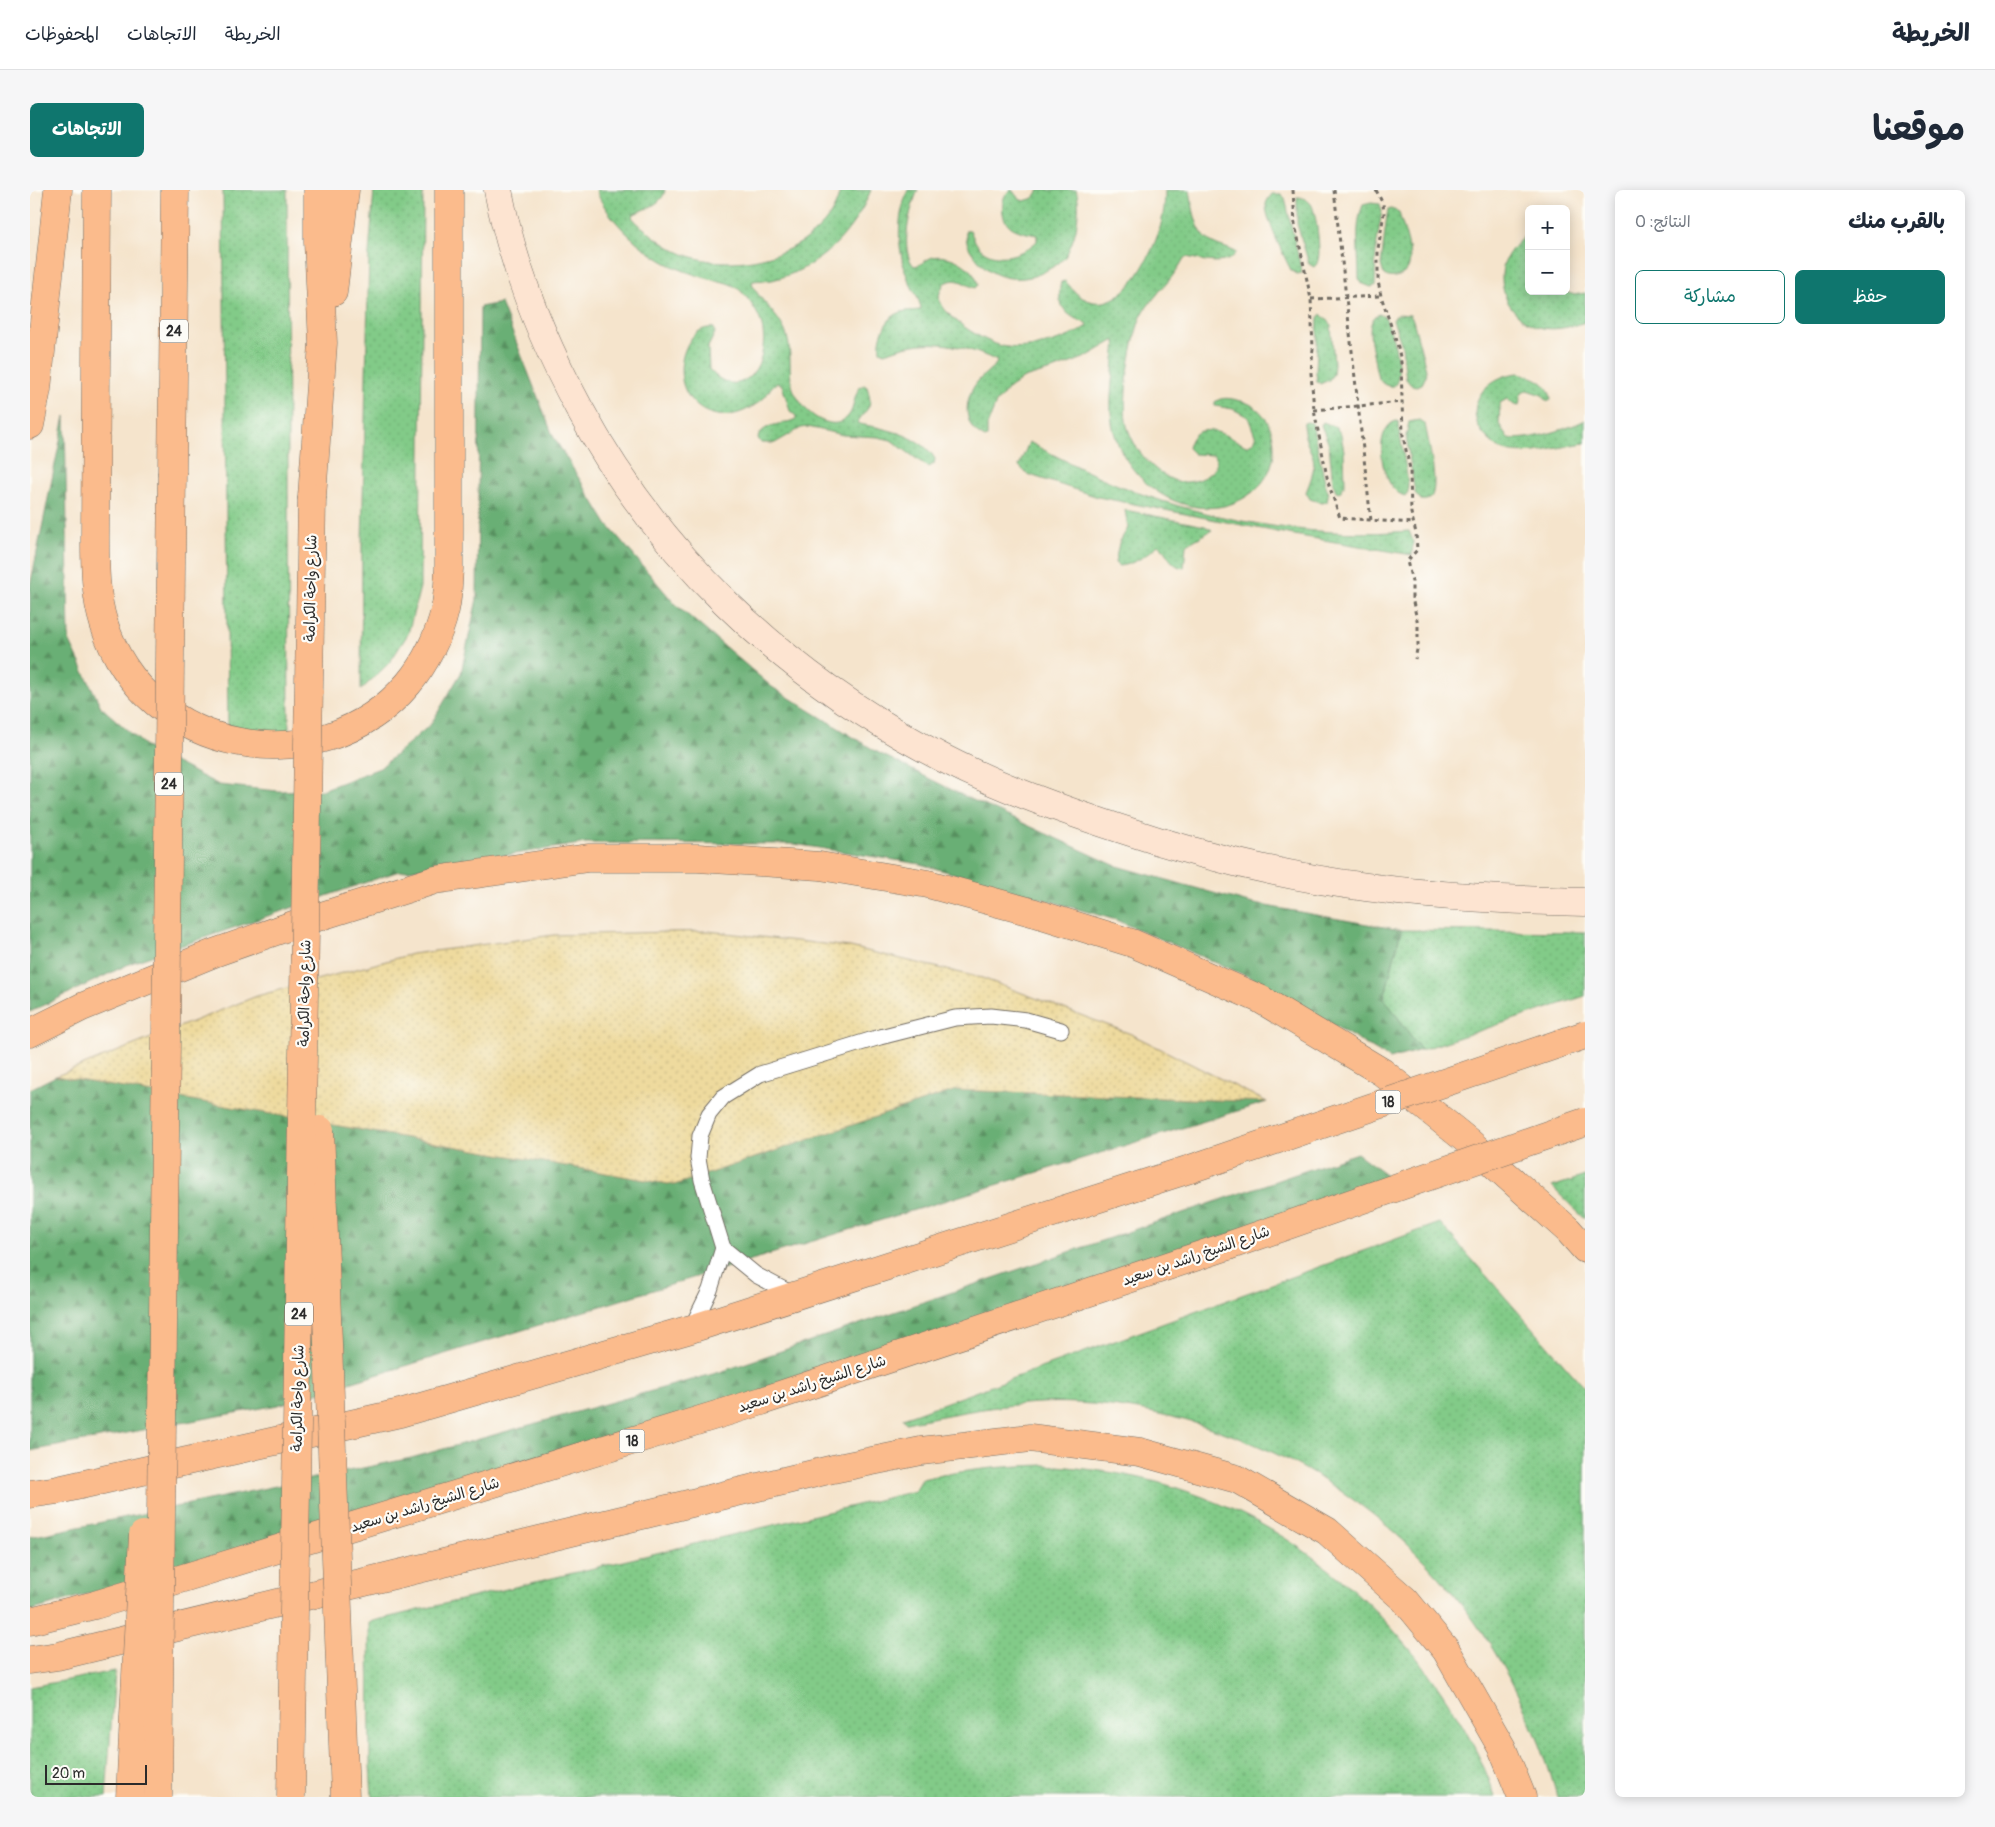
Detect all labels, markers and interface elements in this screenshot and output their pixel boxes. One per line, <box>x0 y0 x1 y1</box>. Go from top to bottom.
text: الخريطة <box>1892 19 1970 48</box>
text: المحفوظات <box>25 23 99 46</box>
text: الاتجاهات <box>127 23 197 46</box>
text: الخريطة <box>225 23 281 46</box>
button: الاتجاهات <box>30 103 144 157</box>
text: موقعنا <box>1872 107 1965 151</box>
map controls <box>1525 205 1570 295</box>
button: + <box>1525 205 1570 250</box>
text: بالقرب منك <box>1848 208 1945 235</box>
text: النتائج: 0 <box>1635 212 1691 232</box>
button: − <box>1525 250 1570 295</box>
button: مشاركة <box>1635 270 1785 324</box>
button: حفظ <box>1795 270 1945 324</box>
road number: 24 <box>160 320 188 342</box>
street label: شارع واحة الكرامة <box>301 534 321 642</box>
road number: 24 <box>155 772 183 796</box>
street label: شارع واحة الكرامة <box>295 939 315 1047</box>
road number: 18 <box>1376 1090 1400 1114</box>
street label: شارع الشيخ راشد بن سعيد <box>1120 1222 1272 1290</box>
road number: 24 <box>285 1302 313 1326</box>
street label: شارع واحة الكرامة <box>288 1344 308 1452</box>
street label: شارع الشيخ راشد بن سعيد <box>735 1351 889 1417</box>
road number: 18 <box>620 1430 644 1452</box>
street label: شارع الشيخ راشد بن سعيد <box>348 1473 502 1537</box>
scale bar <box>45 1762 148 1785</box>
text: 20 m <box>52 1765 85 1782</box>

